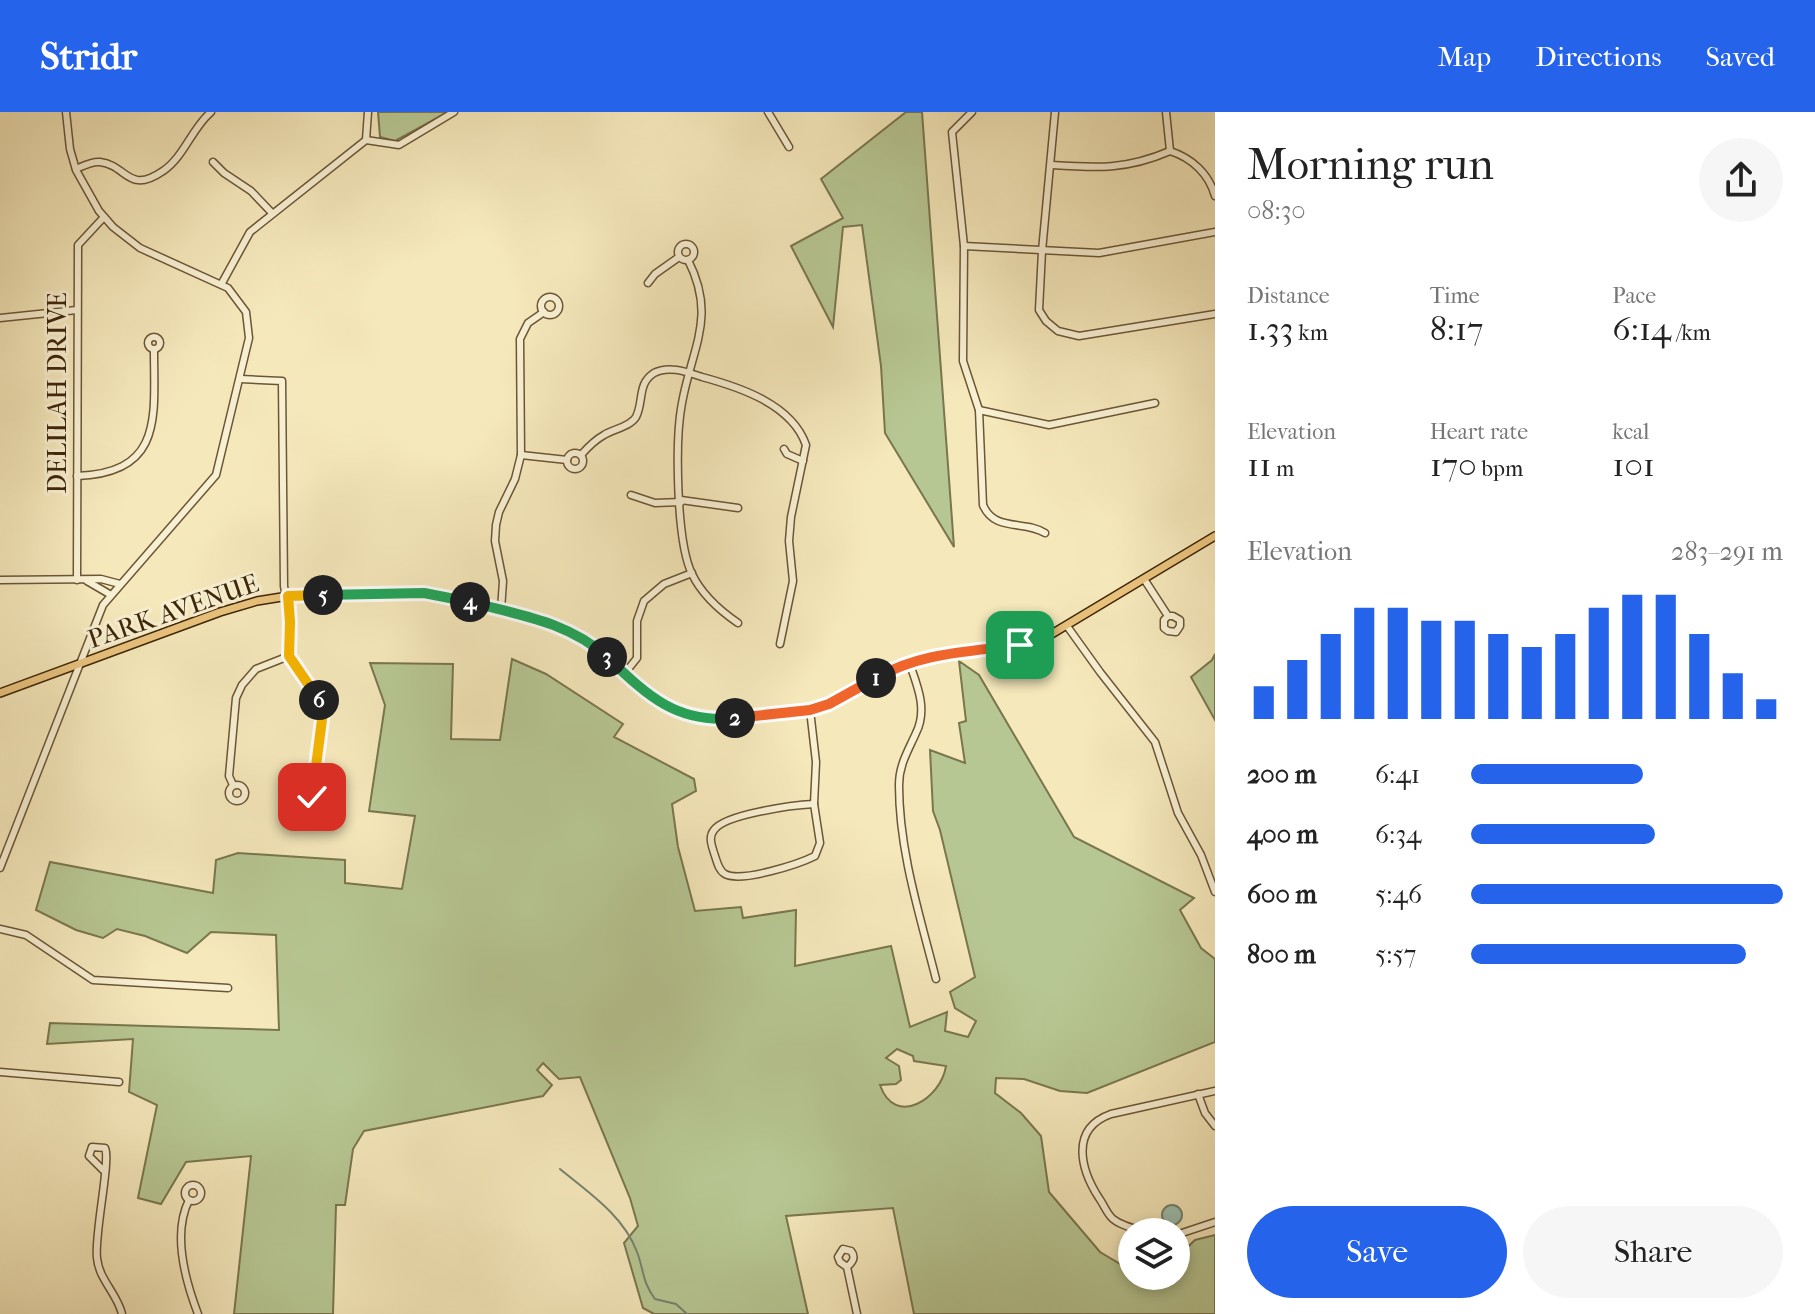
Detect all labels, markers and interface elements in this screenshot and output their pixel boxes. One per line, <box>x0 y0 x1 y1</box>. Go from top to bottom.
text: Stridr <box>40 34 137 79</box>
text: Map <box>1438 40 1491 73</box>
text: Directions <box>1535 40 1662 73</box>
text: Saved <box>1706 40 1775 73</box>
button: share <box>1699 138 1783 222</box>
text: Morning run <box>1247 139 1494 190</box>
text: 08:30 <box>1247 195 1306 226</box>
text: Distance <box>1247 283 1330 309</box>
text: Time <box>1430 283 1480 309</box>
text: Pace <box>1612 283 1656 309</box>
street label: DELILAH DRIVE <box>42 292 73 494</box>
text: 1.33 <box>1247 309 1294 349</box>
text: 8:17 <box>1430 309 1484 349</box>
text: 6:14 <box>1612 309 1671 349</box>
text: km <box>1294 320 1328 346</box>
text: /km <box>1671 320 1711 346</box>
text: Elevation <box>1247 419 1336 445</box>
text: Heart rate <box>1430 419 1528 445</box>
text: kcal <box>1612 419 1649 445</box>
text: 11 <box>1247 445 1271 485</box>
text: 170 <box>1430 445 1477 485</box>
text: 101 <box>1612 445 1655 485</box>
text: m <box>1271 456 1294 482</box>
text: bpm <box>1477 456 1523 482</box>
text: Elevation <box>1247 536 1352 567</box>
text: 283–291 m <box>1671 536 1783 567</box>
street label: PARK AVENUE <box>84 568 263 655</box>
pin: 5 <box>303 575 343 615</box>
text: 5 <box>318 582 328 608</box>
pin: 4 <box>450 582 490 622</box>
text: 4 <box>464 589 477 615</box>
pin <box>986 611 1054 679</box>
icon: arrive <box>998 623 1042 667</box>
pin: 3 <box>587 637 627 677</box>
text: 3 <box>602 644 612 670</box>
pin: 1 <box>856 658 896 698</box>
text: 1 <box>872 665 880 691</box>
pin: 6 <box>299 680 339 720</box>
text: 6 <box>313 687 325 713</box>
pin: 2 <box>715 698 755 738</box>
text: 2 <box>729 705 741 731</box>
text: 200 m <box>1247 759 1316 790</box>
text: 6:41 <box>1375 759 1420 790</box>
pin <box>278 763 346 831</box>
icon: check <box>290 775 334 819</box>
text: 400 m <box>1247 819 1318 850</box>
text: 6:34 <box>1375 819 1421 850</box>
text: 600 m <box>1247 879 1317 910</box>
text: 5:46 <box>1375 879 1422 910</box>
text: 800 m <box>1247 939 1316 970</box>
text: 5:57 <box>1375 939 1416 970</box>
button: Save <box>1247 1206 1507 1298</box>
button: Share <box>1523 1206 1783 1298</box>
map controls <box>1118 1218 1190 1290</box>
button: layers <box>1118 1218 1190 1290</box>

